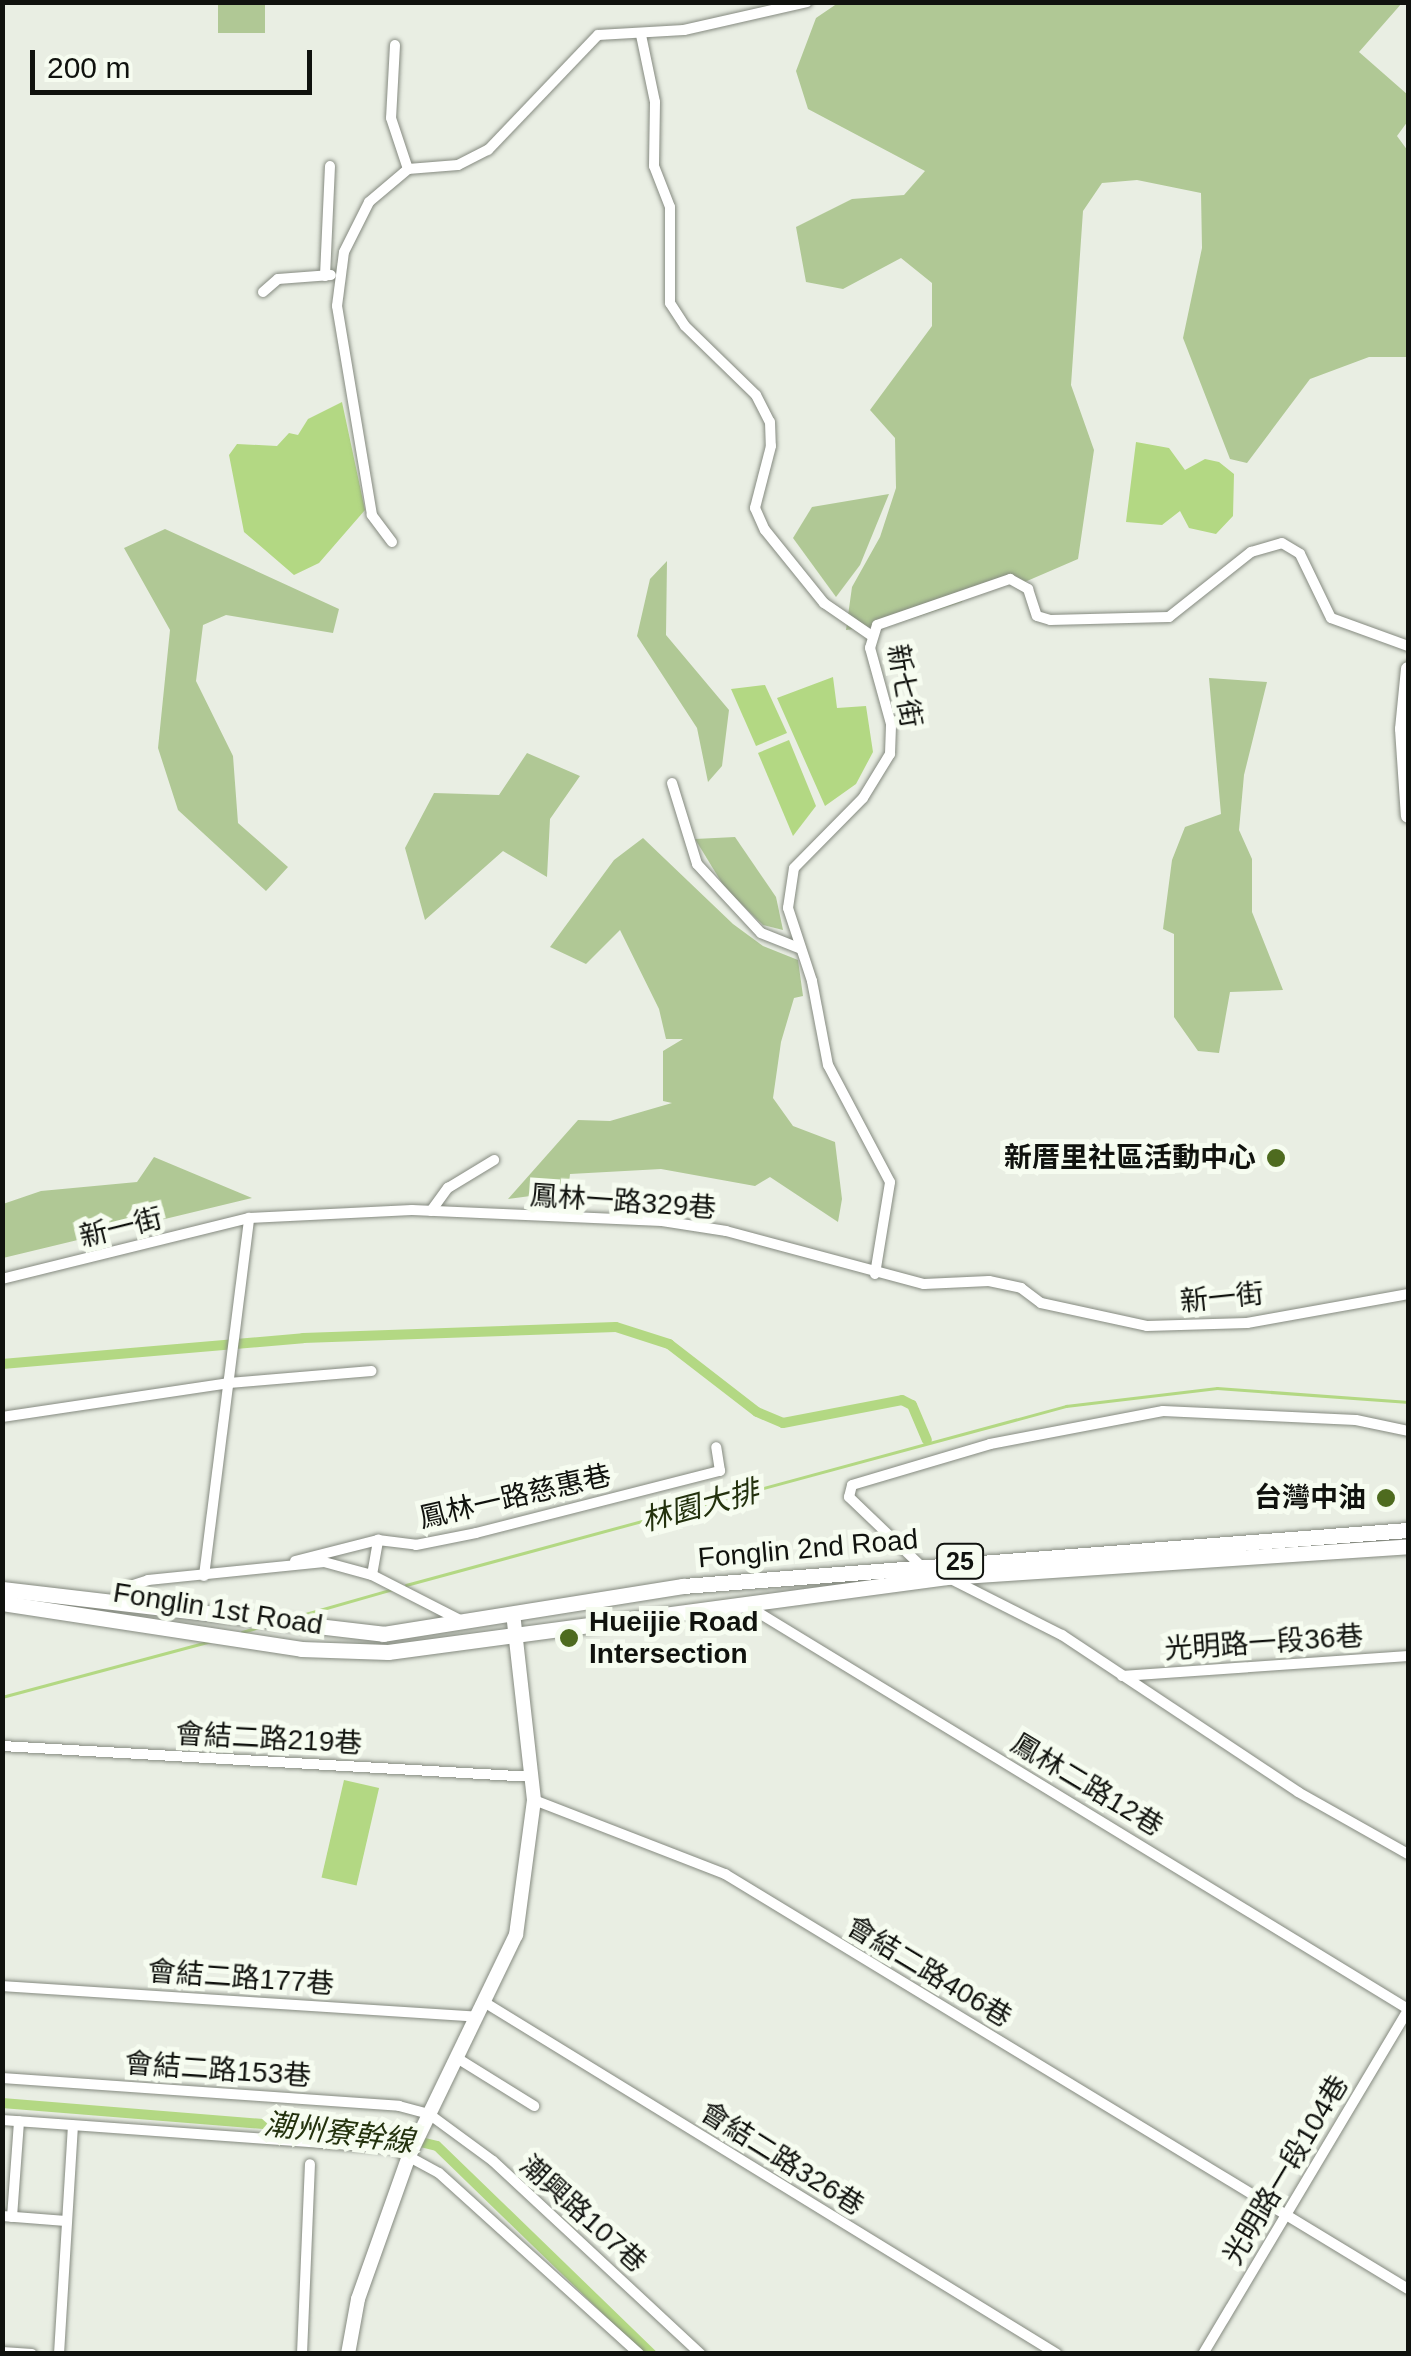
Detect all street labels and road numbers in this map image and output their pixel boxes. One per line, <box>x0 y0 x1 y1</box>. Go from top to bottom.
street label: 新七街 <box>880 642 928 730</box>
street label: 鳳林一路329巷 <box>529 1179 717 1225</box>
street label: 新一街 <box>76 1202 166 1254</box>
street label: 新一街 <box>1178 1277 1266 1319</box>
street label: 鳳林一路慈惠巷 <box>416 1459 614 1535</box>
street label: Fonglin 2nd Road <box>696 1523 920 1575</box>
road number: 25 <box>935 1541 985 1581</box>
street label: Fonglin 1st Road <box>111 1576 325 1642</box>
street label: 光明路一段36巷 <box>1163 1619 1365 1667</box>
street label: 會結二路219巷 <box>175 1717 363 1761</box>
street label: 鳳林二路12巷 <box>1005 1727 1169 1843</box>
street label: 會結二路406巷 <box>840 1910 1018 2034</box>
street label: 會結二路177巷 <box>147 1955 335 2001</box>
street label: 會結二路153巷 <box>124 2047 312 2093</box>
street label: 光明路一段104巷 <box>1216 2069 1356 2271</box>
street label: 會結二路326巷 <box>694 2095 870 2223</box>
street label: 潮興路107巷 <box>513 2148 653 2280</box>

